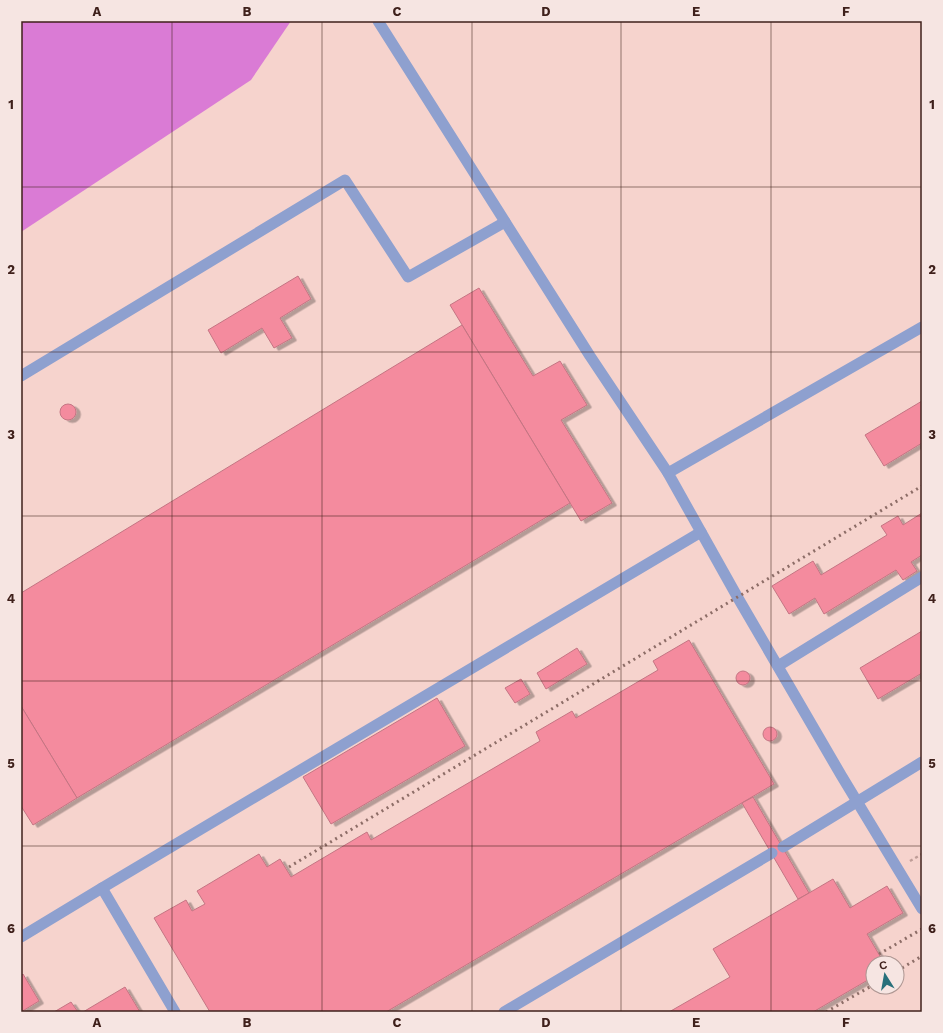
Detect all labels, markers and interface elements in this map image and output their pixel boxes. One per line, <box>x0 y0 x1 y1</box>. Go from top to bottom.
text: A <box>93 4 102 19</box>
text: B <box>243 4 252 19</box>
text: C <box>393 4 402 19</box>
text: D <box>541 4 551 19</box>
text: E <box>692 4 700 19</box>
text: F <box>842 4 850 19</box>
text: 1 <box>8 97 14 112</box>
text: 1 <box>929 97 935 112</box>
text: 2 <box>7 262 15 277</box>
text: 2 <box>928 262 936 277</box>
text: 3 <box>7 427 15 442</box>
text: 3 <box>928 427 936 442</box>
text: 4 <box>7 591 16 606</box>
text: 4 <box>928 591 937 606</box>
text: 5 <box>7 756 15 771</box>
text: 5 <box>928 756 936 771</box>
text: 6 <box>7 921 15 936</box>
text: 6 <box>928 921 936 936</box>
north arrow <box>865 955 905 995</box>
text: С <box>878 959 888 973</box>
text: A <box>93 1015 102 1030</box>
text: B <box>243 1015 252 1030</box>
text: C <box>393 1015 402 1030</box>
text: D <box>541 1015 551 1030</box>
text: E <box>692 1015 700 1030</box>
text: F <box>842 1015 850 1030</box>

